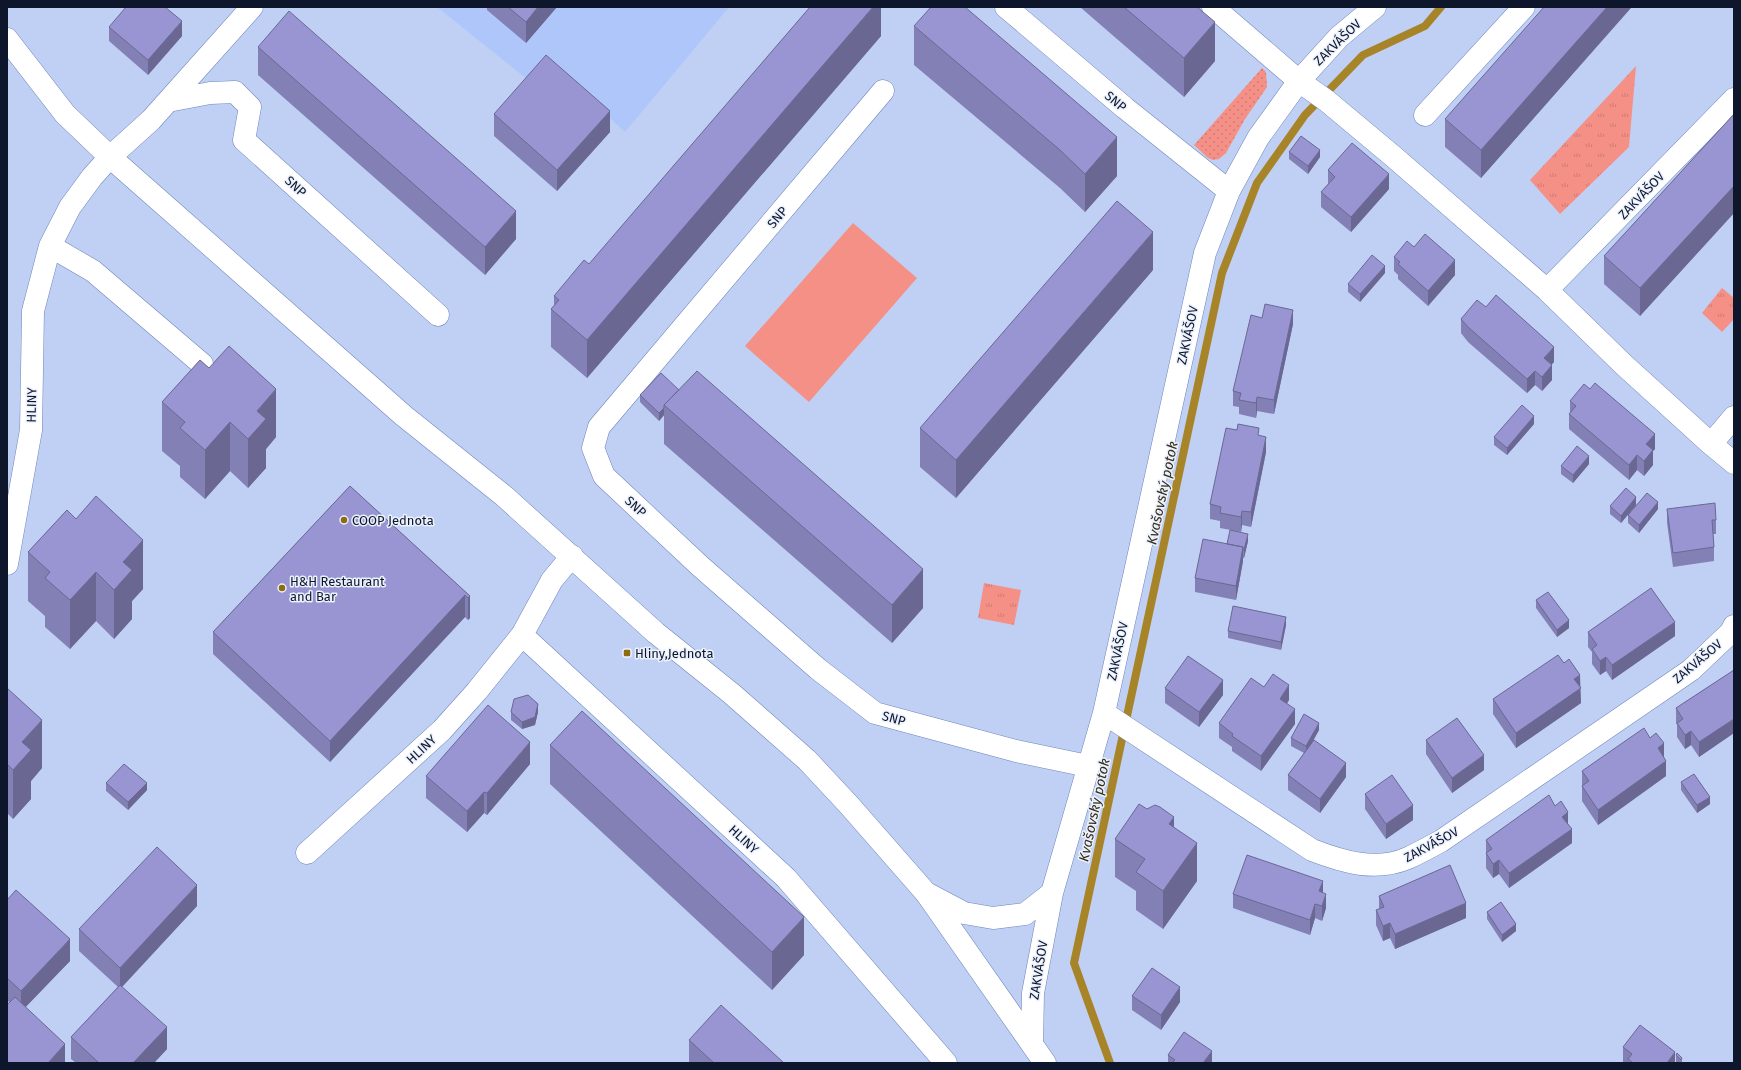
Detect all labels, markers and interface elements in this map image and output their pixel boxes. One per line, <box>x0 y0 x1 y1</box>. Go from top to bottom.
street label: ZAKVÁŠOV <box>1310 15 1365 68</box>
street label: SNP <box>1102 88 1130 115</box>
street label: ZAKVÁŠOV <box>1615 167 1668 222</box>
street label: SNP <box>282 173 310 200</box>
street label: SNP <box>764 203 791 231</box>
street label: ZAKVÁŠOV <box>1173 303 1201 366</box>
street label: HLINY <box>24 386 39 423</box>
water label: Kvašovský potok <box>1143 440 1182 546</box>
street label: SNP <box>622 493 650 520</box>
place label: COOP Jednota <box>352 513 434 528</box>
marker: COOP Jednota <box>339 515 349 525</box>
place label: H&H Restaurant and Bar <box>290 574 385 604</box>
marker: H&H Restaurant and Bar <box>277 583 287 593</box>
street label: ZAKVÁŠOV <box>1103 619 1131 682</box>
street label: ZAKVÁŠOV <box>1669 635 1726 686</box>
place label: Hliny,Jednota <box>635 646 714 661</box>
marker: Hliny,Jednota <box>622 648 632 658</box>
street label: SNP <box>881 708 908 729</box>
street label: HLINY <box>403 731 440 767</box>
water label: Kvašovský potok <box>1075 757 1114 863</box>
street label: HLINY <box>726 822 762 857</box>
street label: ZAKVÁŠOV <box>1401 823 1462 865</box>
street label: ZAKVÁŠOV <box>1025 939 1051 1001</box>

